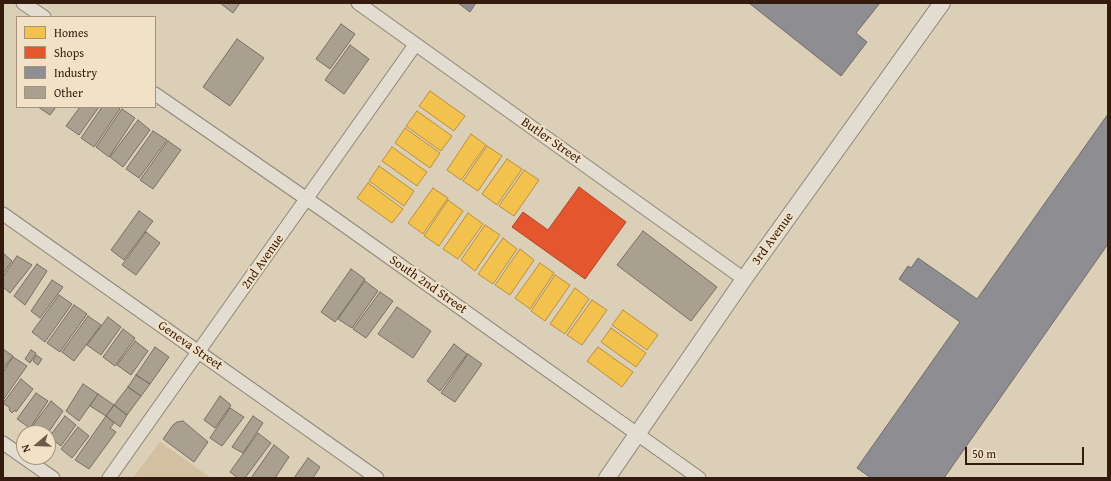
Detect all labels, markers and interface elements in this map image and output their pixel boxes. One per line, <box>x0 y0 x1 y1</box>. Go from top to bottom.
legend <box>16 16 156 108</box>
text: Homes <box>54 24 88 41</box>
text: Shops <box>54 44 84 61</box>
text: Industry <box>54 64 97 81</box>
text: Other <box>54 84 83 101</box>
street label: Butler Street <box>518 115 584 167</box>
street label: 3rd Avenue <box>749 210 797 268</box>
street label: 2nd Avenue <box>238 232 288 292</box>
street label: South 2nd Street <box>386 253 470 317</box>
street label: Geneva Street <box>155 318 225 374</box>
north arrow <box>16 425 56 465</box>
scale bar <box>967 439 1086 465</box>
text: N <box>17 443 34 455</box>
text: 50 m <box>972 445 996 462</box>

